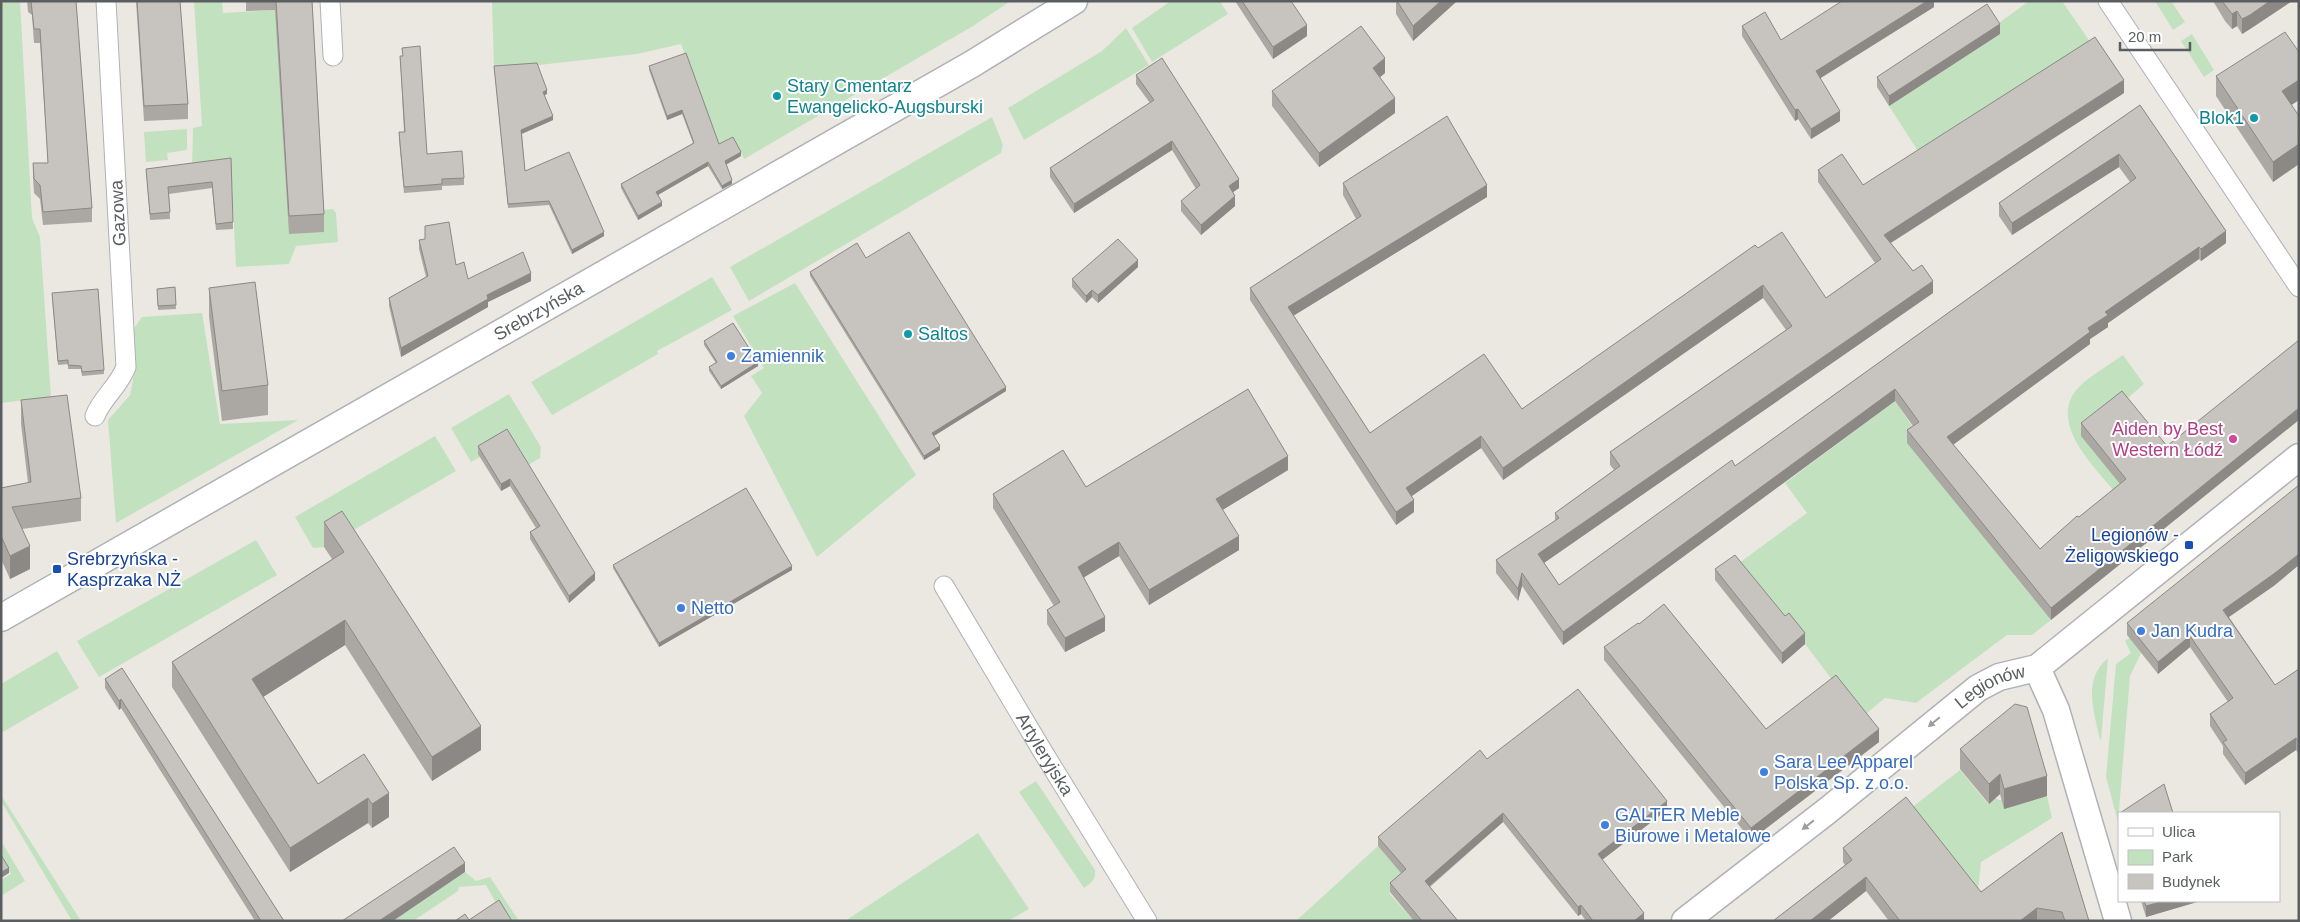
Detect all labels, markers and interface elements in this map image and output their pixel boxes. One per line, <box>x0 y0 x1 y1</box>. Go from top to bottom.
scale bar <box>2120 20 2190 52</box>
text: 20 m <box>2128 28 2161 45</box>
place label: Stary Cmentarz Ewangelicko-Augsburski <box>787 76 983 117</box>
marker: Stary Cmentarz Ewangelicko-Augsburski <box>771 90 783 102</box>
place label: Blok1 <box>2199 108 2244 128</box>
marker: Blok1 <box>2248 112 2260 124</box>
street label: Gazowa <box>106 179 130 247</box>
street label: Srebrzyńska <box>490 277 588 345</box>
place label: Saltos <box>918 324 968 344</box>
marker: Saltos <box>902 328 914 340</box>
place label: Zamiennik <box>741 346 825 366</box>
marker: Zamiennik <box>725 350 737 362</box>
place label: Aiden by Best Western Łódź <box>2112 419 2223 460</box>
marker: Aiden by Best Western Łódź <box>2227 433 2239 445</box>
place label: Legionów - Żeligowskiego <box>2065 525 2179 566</box>
marker: Legionów - Żeligowskiego <box>2183 539 2195 551</box>
place label: Srebrzyńska - Kasprzaka NŻ <box>67 549 181 590</box>
marker: Srebrzyńska - Kasprzaka NŻ <box>51 563 63 575</box>
place label: Netto <box>691 598 734 618</box>
marker: Netto <box>675 602 687 614</box>
place label: Jan Kudra <box>2151 621 2234 641</box>
marker: Jan Kudra <box>2135 625 2147 637</box>
street label: Legionów <box>1951 661 2028 713</box>
street label: Artyleryjska <box>1012 709 1078 800</box>
one-way arrow <box>1928 717 1941 728</box>
place label: Sara Lee Apparel Polska Sp. z o.o. <box>1774 752 1913 793</box>
marker: Sara Lee Apparel Polska Sp. z o.o. <box>1758 766 1770 778</box>
place label: GALTER Meble Biurowe i Metalowe <box>1615 805 1771 846</box>
legend <box>2118 812 2280 902</box>
marker: GALTER Meble Biurowe i Metalowe <box>1599 819 1611 831</box>
one-way arrow <box>1802 820 1815 831</box>
text: Ulica <box>2162 823 2196 840</box>
text: Park <box>2162 848 2193 865</box>
text: Budynek <box>2162 873 2221 890</box>

